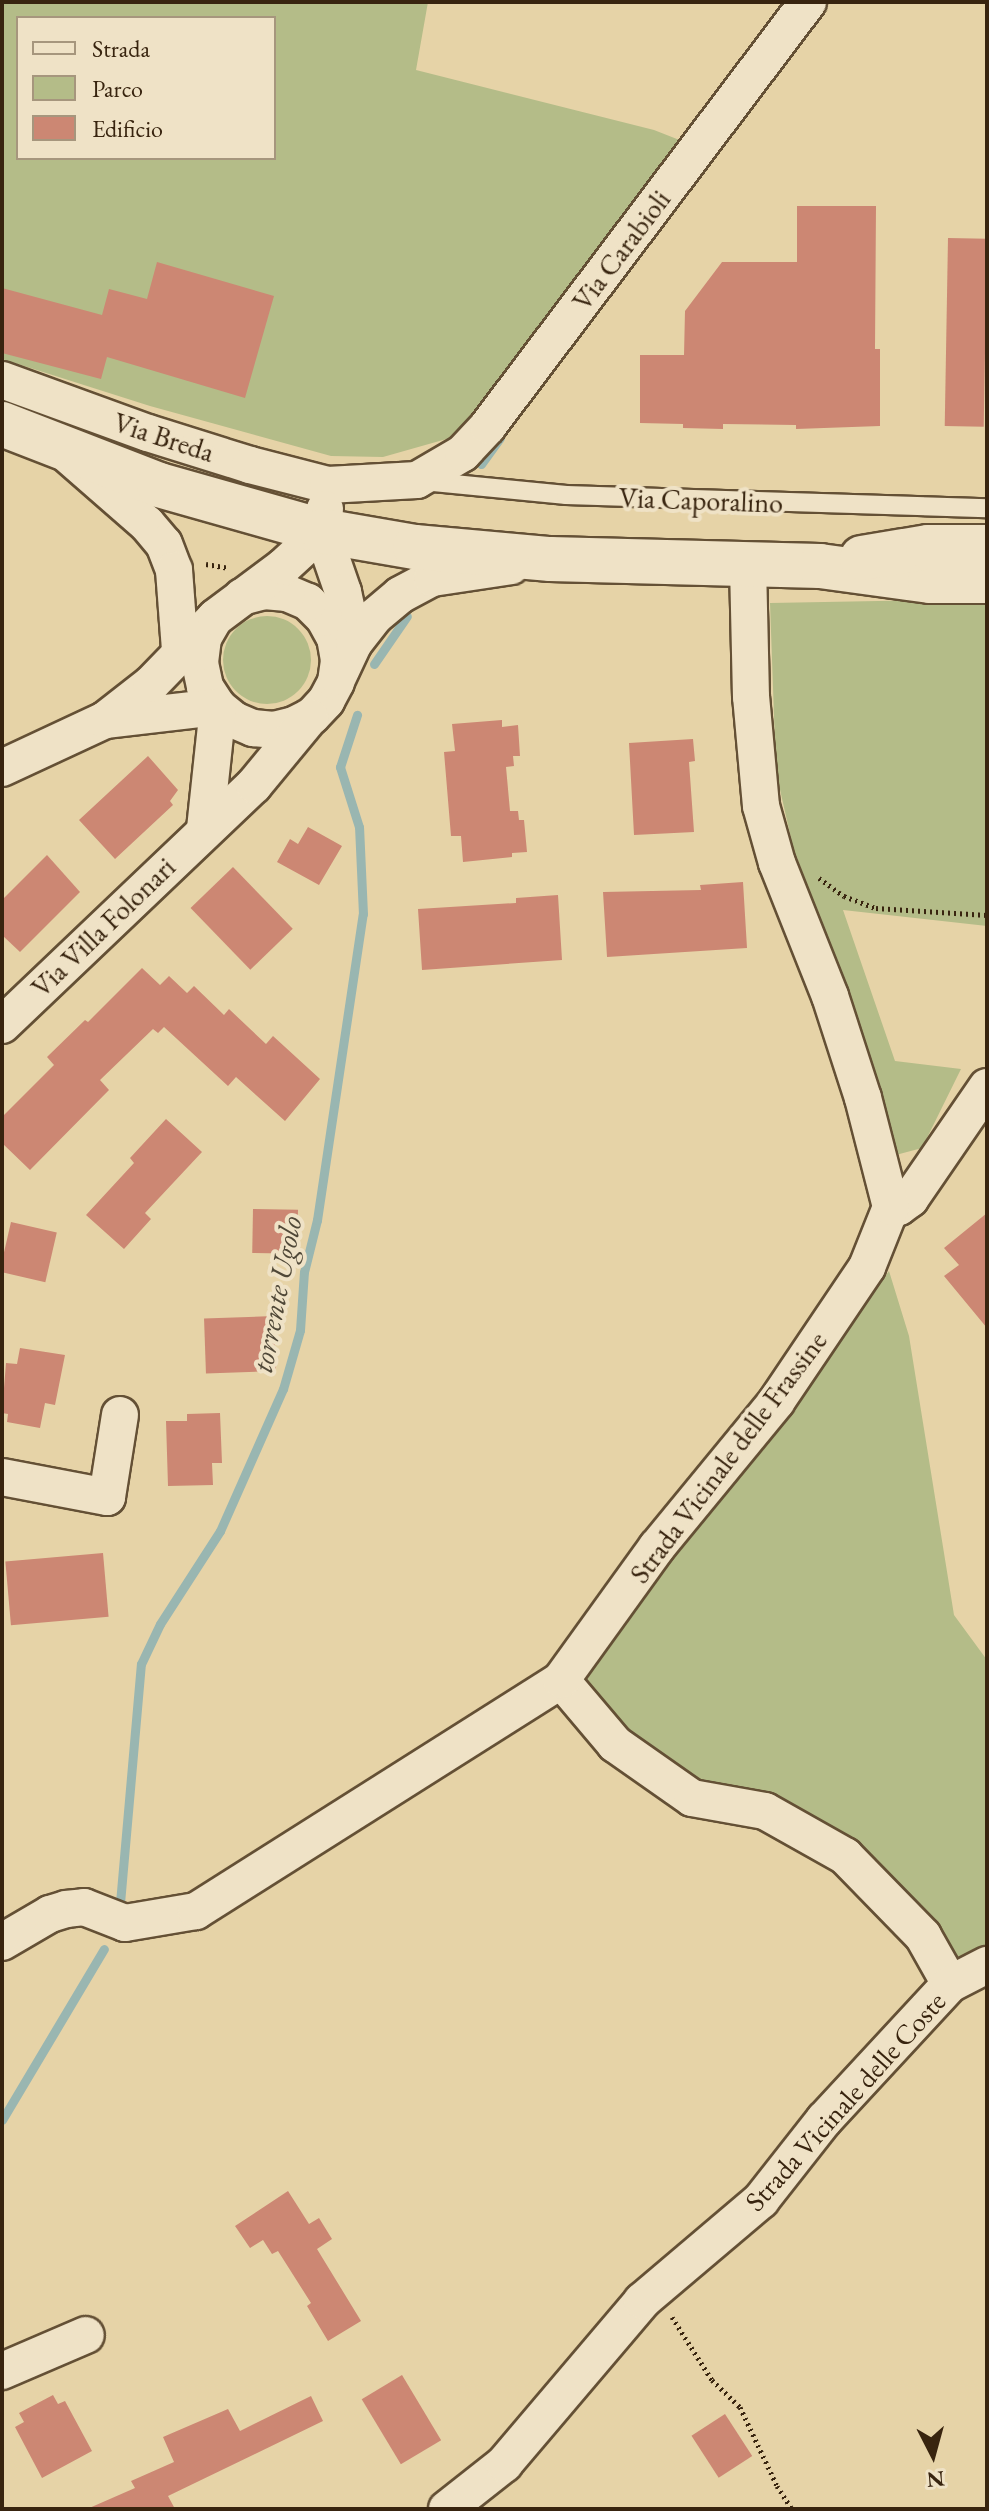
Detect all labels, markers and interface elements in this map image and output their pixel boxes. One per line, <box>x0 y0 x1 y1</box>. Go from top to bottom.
legend <box>16 16 276 160</box>
text: Strada <box>92 33 150 64</box>
text: Parco <box>92 73 143 104</box>
text: Edificio <box>92 113 163 144</box>
street label: Via Carabioli <box>565 183 677 317</box>
street label: Via Breda <box>110 405 218 469</box>
street label: Via Caporalino <box>618 480 784 520</box>
street label: Via Villa Folonari <box>24 850 182 1004</box>
water label: torrente Ugolo <box>244 1213 310 1375</box>
street label: Strada Vicinale delle Frassine <box>622 1325 834 1589</box>
street label: Strada Vicinale delle Coste <box>738 1984 952 2218</box>
north arrow <box>893 2415 973 2495</box>
text: N <box>925 2464 946 2495</box>

